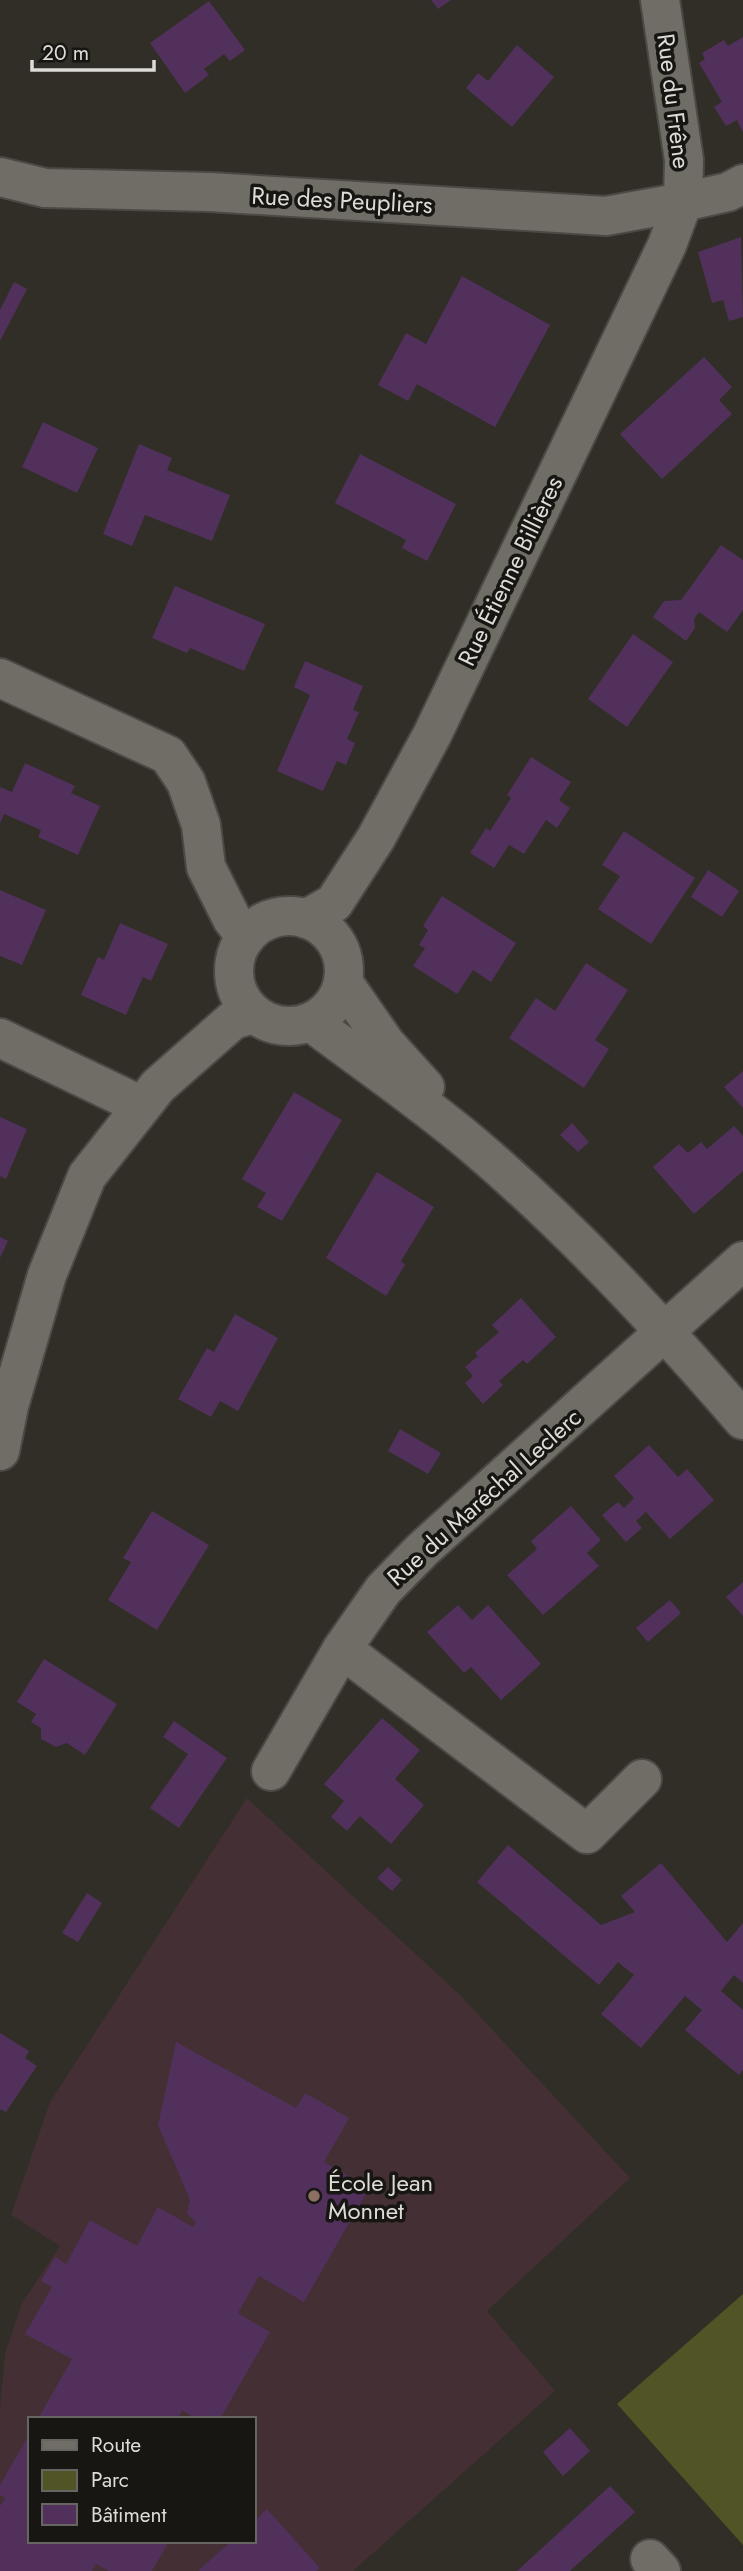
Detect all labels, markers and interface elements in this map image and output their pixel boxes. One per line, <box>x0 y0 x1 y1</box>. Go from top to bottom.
scale bar <box>32 28 154 72</box>
street label: Rue du Frêne <box>648 31 700 171</box>
text: 20 m <box>42 38 89 68</box>
street label: Rue des Peupliers <box>250 178 434 222</box>
street label: Rue Étienne Billières <box>449 470 571 672</box>
street label: Rue du Maréchal Leclerc <box>379 1400 589 1594</box>
place label: École Jean Monnet <box>328 2165 433 2228</box>
marker: École Jean Monnet <box>306 2188 322 2204</box>
legend <box>28 2417 256 2543</box>
text: Route <box>91 2430 141 2460</box>
text: Parc <box>91 2465 129 2495</box>
text: Bâtiment <box>91 2500 167 2530</box>

